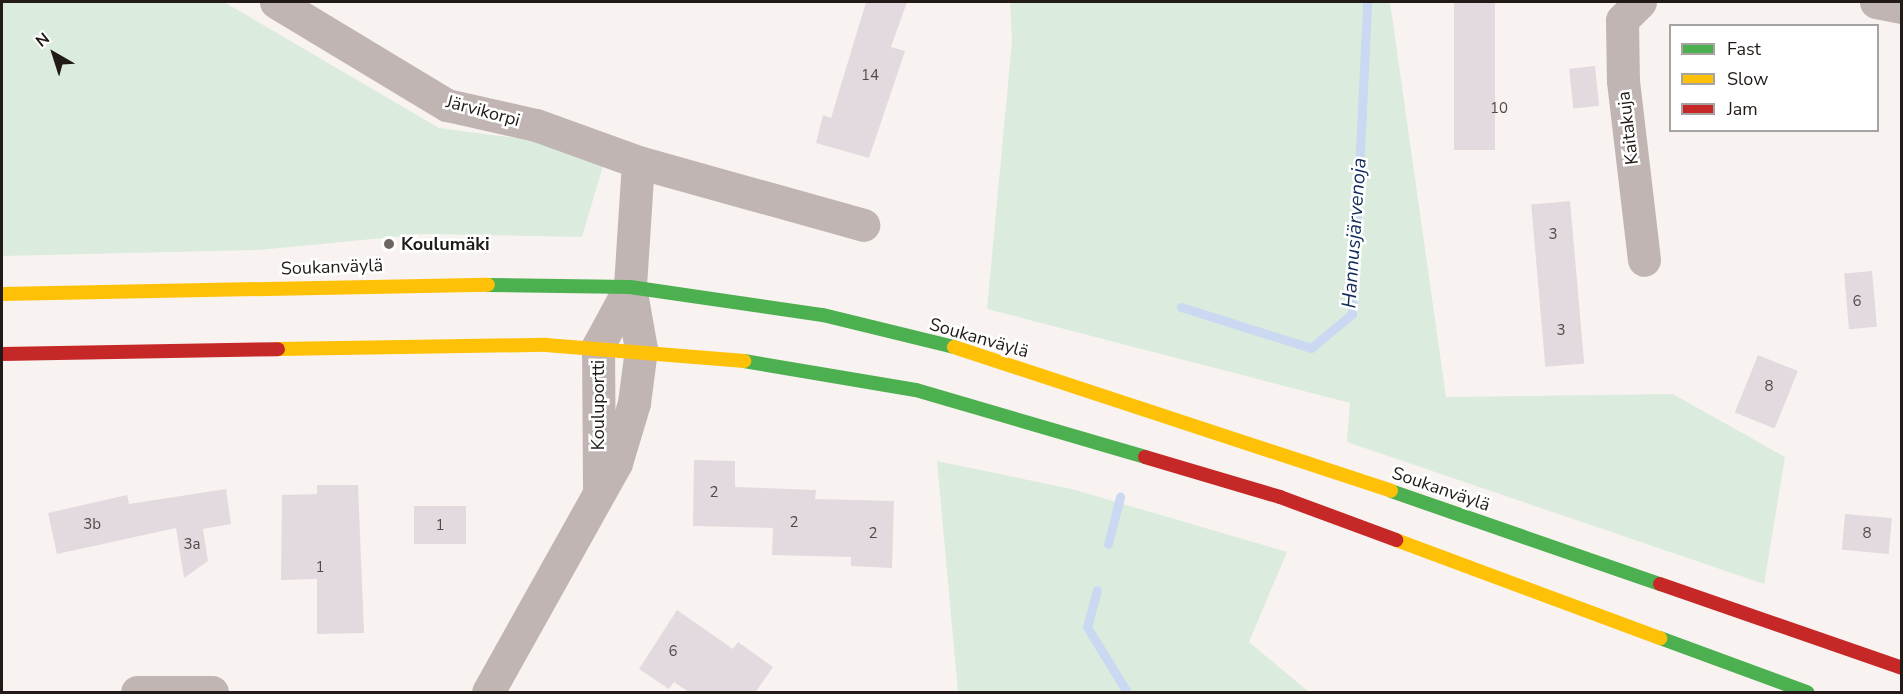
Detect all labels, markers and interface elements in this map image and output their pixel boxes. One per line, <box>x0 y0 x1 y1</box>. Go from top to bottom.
north arrow <box>24 24 84 84</box>
legend <box>1669 24 1879 132</box>
text: N <box>31 28 54 52</box>
text: Fast <box>1727 37 1761 61</box>
house number: 14 <box>861 67 879 85</box>
text: Slow <box>1727 67 1768 91</box>
street label: Kaitakuja <box>1613 90 1643 166</box>
street label: Järvikorpi <box>444 91 522 131</box>
text: Jam <box>1727 97 1758 121</box>
house number: 10 <box>1490 100 1508 118</box>
water label: Hannusjärvenoja <box>1337 157 1371 309</box>
house number: 3 <box>1549 226 1557 244</box>
place label: Koulumäki <box>401 233 490 255</box>
marker: Koulumäki <box>382 237 396 251</box>
street label: Soukanväylä <box>280 254 384 280</box>
house number: 6 <box>1853 293 1861 311</box>
street label: Soukanväylä <box>927 314 1031 362</box>
house number: 3 <box>1557 322 1565 340</box>
street label: Kouluportti <box>587 360 609 450</box>
house number: 8 <box>1765 378 1773 396</box>
street label: Soukanväylä <box>1389 462 1493 516</box>
house number: 2 <box>710 484 718 502</box>
house number: 2 <box>790 514 798 532</box>
house number: 3b <box>83 516 101 534</box>
house number: 1 <box>436 517 444 535</box>
house number: 2 <box>869 525 877 543</box>
house number: 8 <box>1863 525 1871 543</box>
house number: 3a <box>184 536 200 554</box>
house number: 1 <box>316 559 324 577</box>
house number: 6 <box>669 643 677 661</box>

